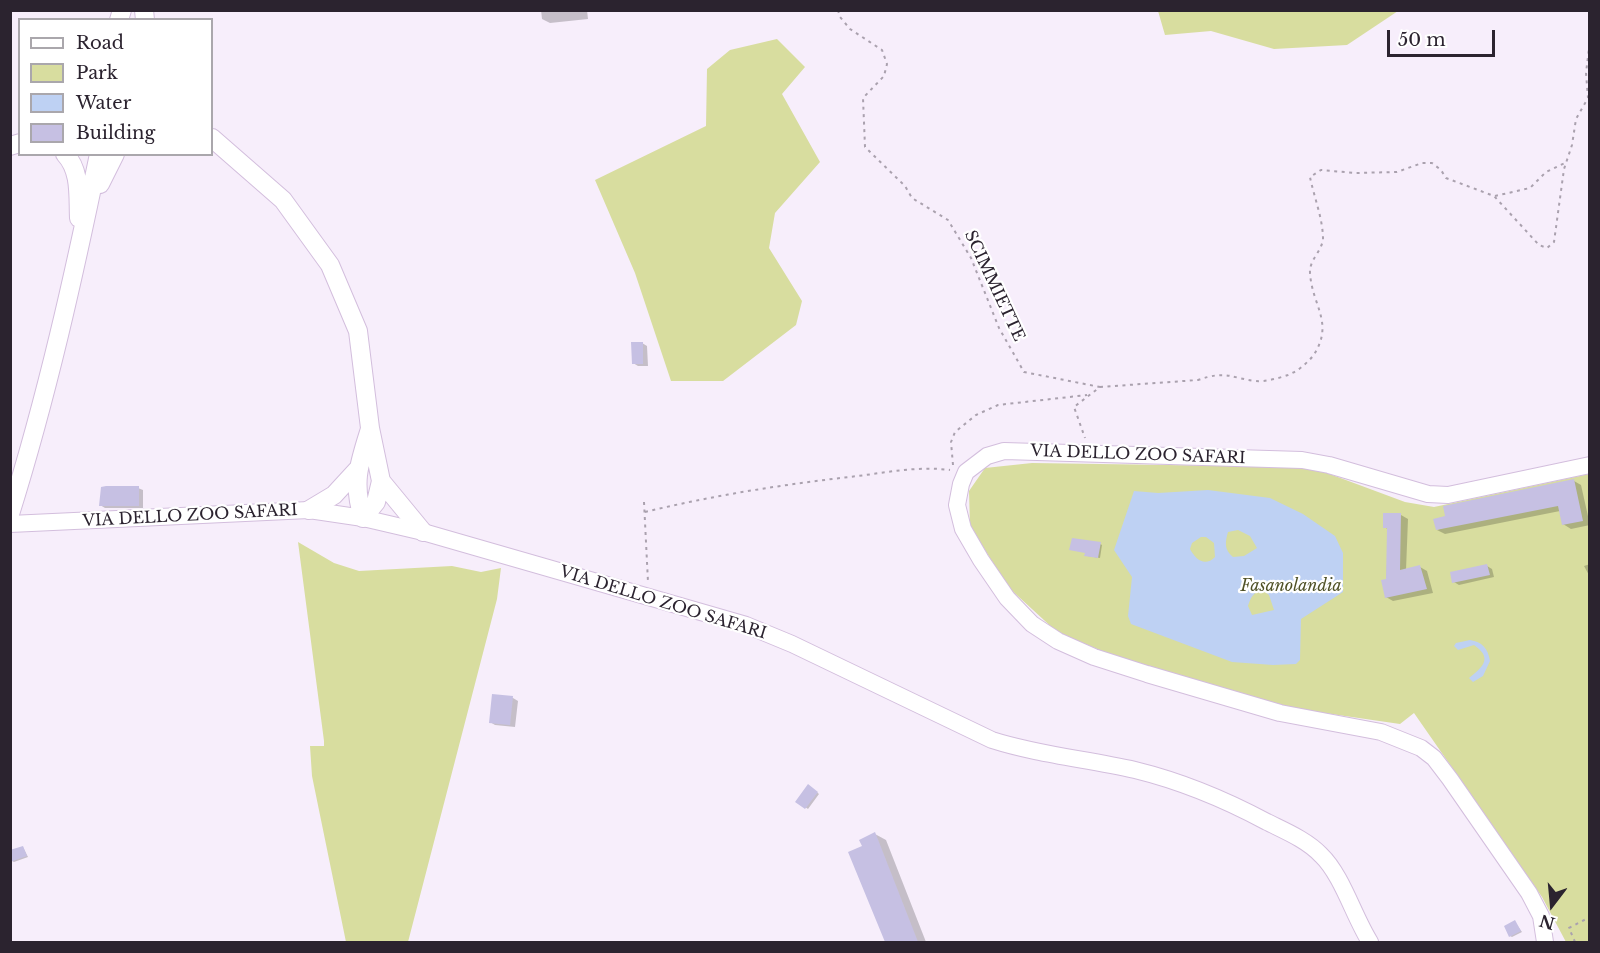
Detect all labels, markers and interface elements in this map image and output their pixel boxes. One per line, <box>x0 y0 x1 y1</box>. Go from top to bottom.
legend <box>18 18 213 156</box>
scale bar <box>1390 18 1498 56</box>
text: 50 m <box>1398 29 1446 51</box>
text: Road <box>76 32 124 54</box>
text: Park <box>76 62 118 84</box>
text: Water <box>76 92 131 114</box>
text: Building <box>76 122 155 144</box>
street label: SCIMMIETTE <box>960 227 1028 345</box>
street label: VIA DELLO ZOO SAFARI <box>1030 442 1246 468</box>
street label: VIA DELLO ZOO SAFARI <box>82 501 298 531</box>
street label: VIA DELLO ZOO SAFARI <box>557 562 769 644</box>
park label: Fasanolandia <box>1240 576 1342 596</box>
north arrow <box>1522 875 1582 935</box>
text: N <box>1537 911 1557 934</box>

